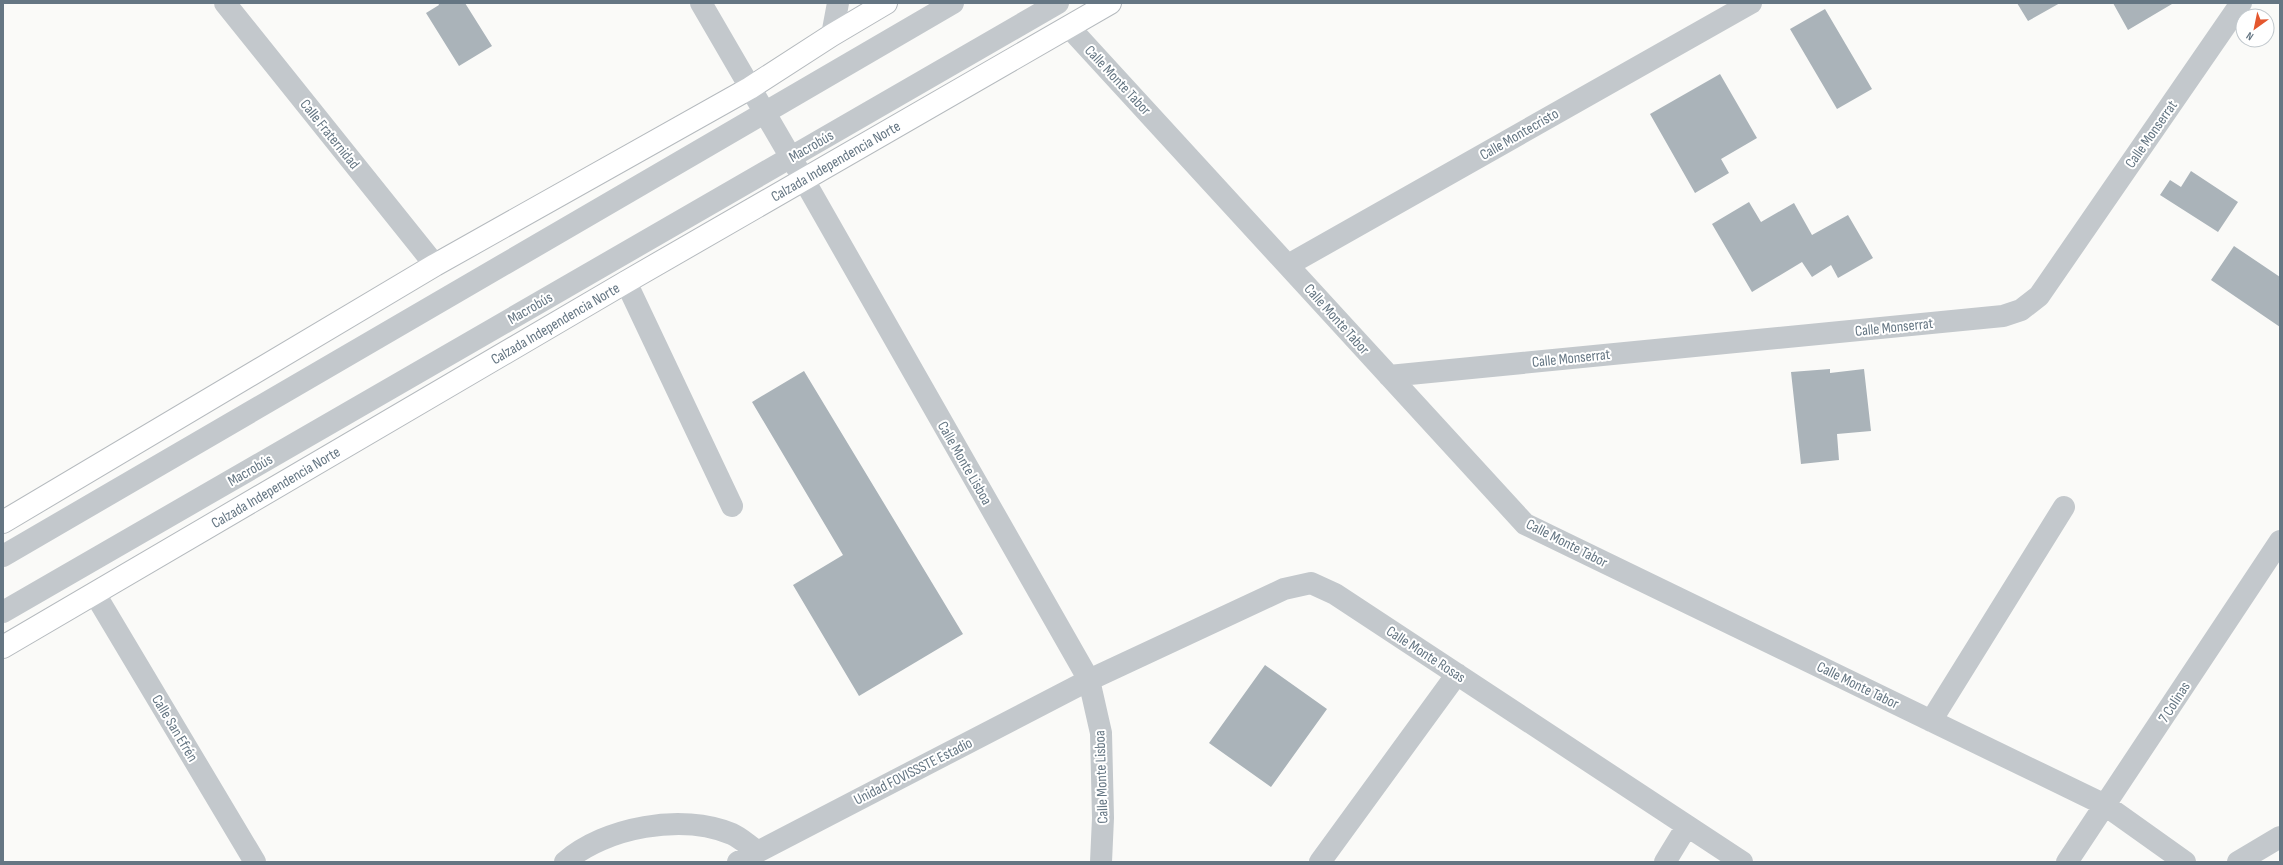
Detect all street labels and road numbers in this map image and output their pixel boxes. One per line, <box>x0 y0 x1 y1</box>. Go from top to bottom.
street label: Calle Monte Tabor <box>1080 41 1155 120</box>
street label: Calle Fraternidad <box>296 95 364 173</box>
street label: Calle Monserrat <box>2121 96 2182 172</box>
street label: Calle Montecristo <box>1476 104 1562 165</box>
street label: Calzada Independencia Norte <box>768 117 904 206</box>
street label: Macrobús <box>785 126 837 167</box>
street label: Calzada Independencia Norte <box>488 279 623 369</box>
street label: Calle Monte Tabor <box>1300 280 1374 359</box>
street label: Macrobús <box>504 288 556 329</box>
street label: Calle Monserrat <box>1854 314 1934 341</box>
street label: Calle Monserrat <box>1531 345 1611 372</box>
street label: Calle Monte Lisboa <box>933 418 996 509</box>
street label: Calzada Independencia Norte <box>208 443 344 533</box>
street label: Macrobús <box>224 450 276 491</box>
street label: Calle Monte Tabor <box>1523 515 1611 572</box>
street label: Calle Monte Rosas <box>1382 622 1469 687</box>
street label: Calle Monte Tabor <box>1814 657 1903 714</box>
street label: 7 Colinas <box>2154 678 2195 726</box>
street label: Calle San Efrén <box>147 691 202 765</box>
street label: Calle Monte Lisboa <box>1090 730 1113 824</box>
street label: Unidad FOVISSSTE Estadio <box>851 733 976 810</box>

